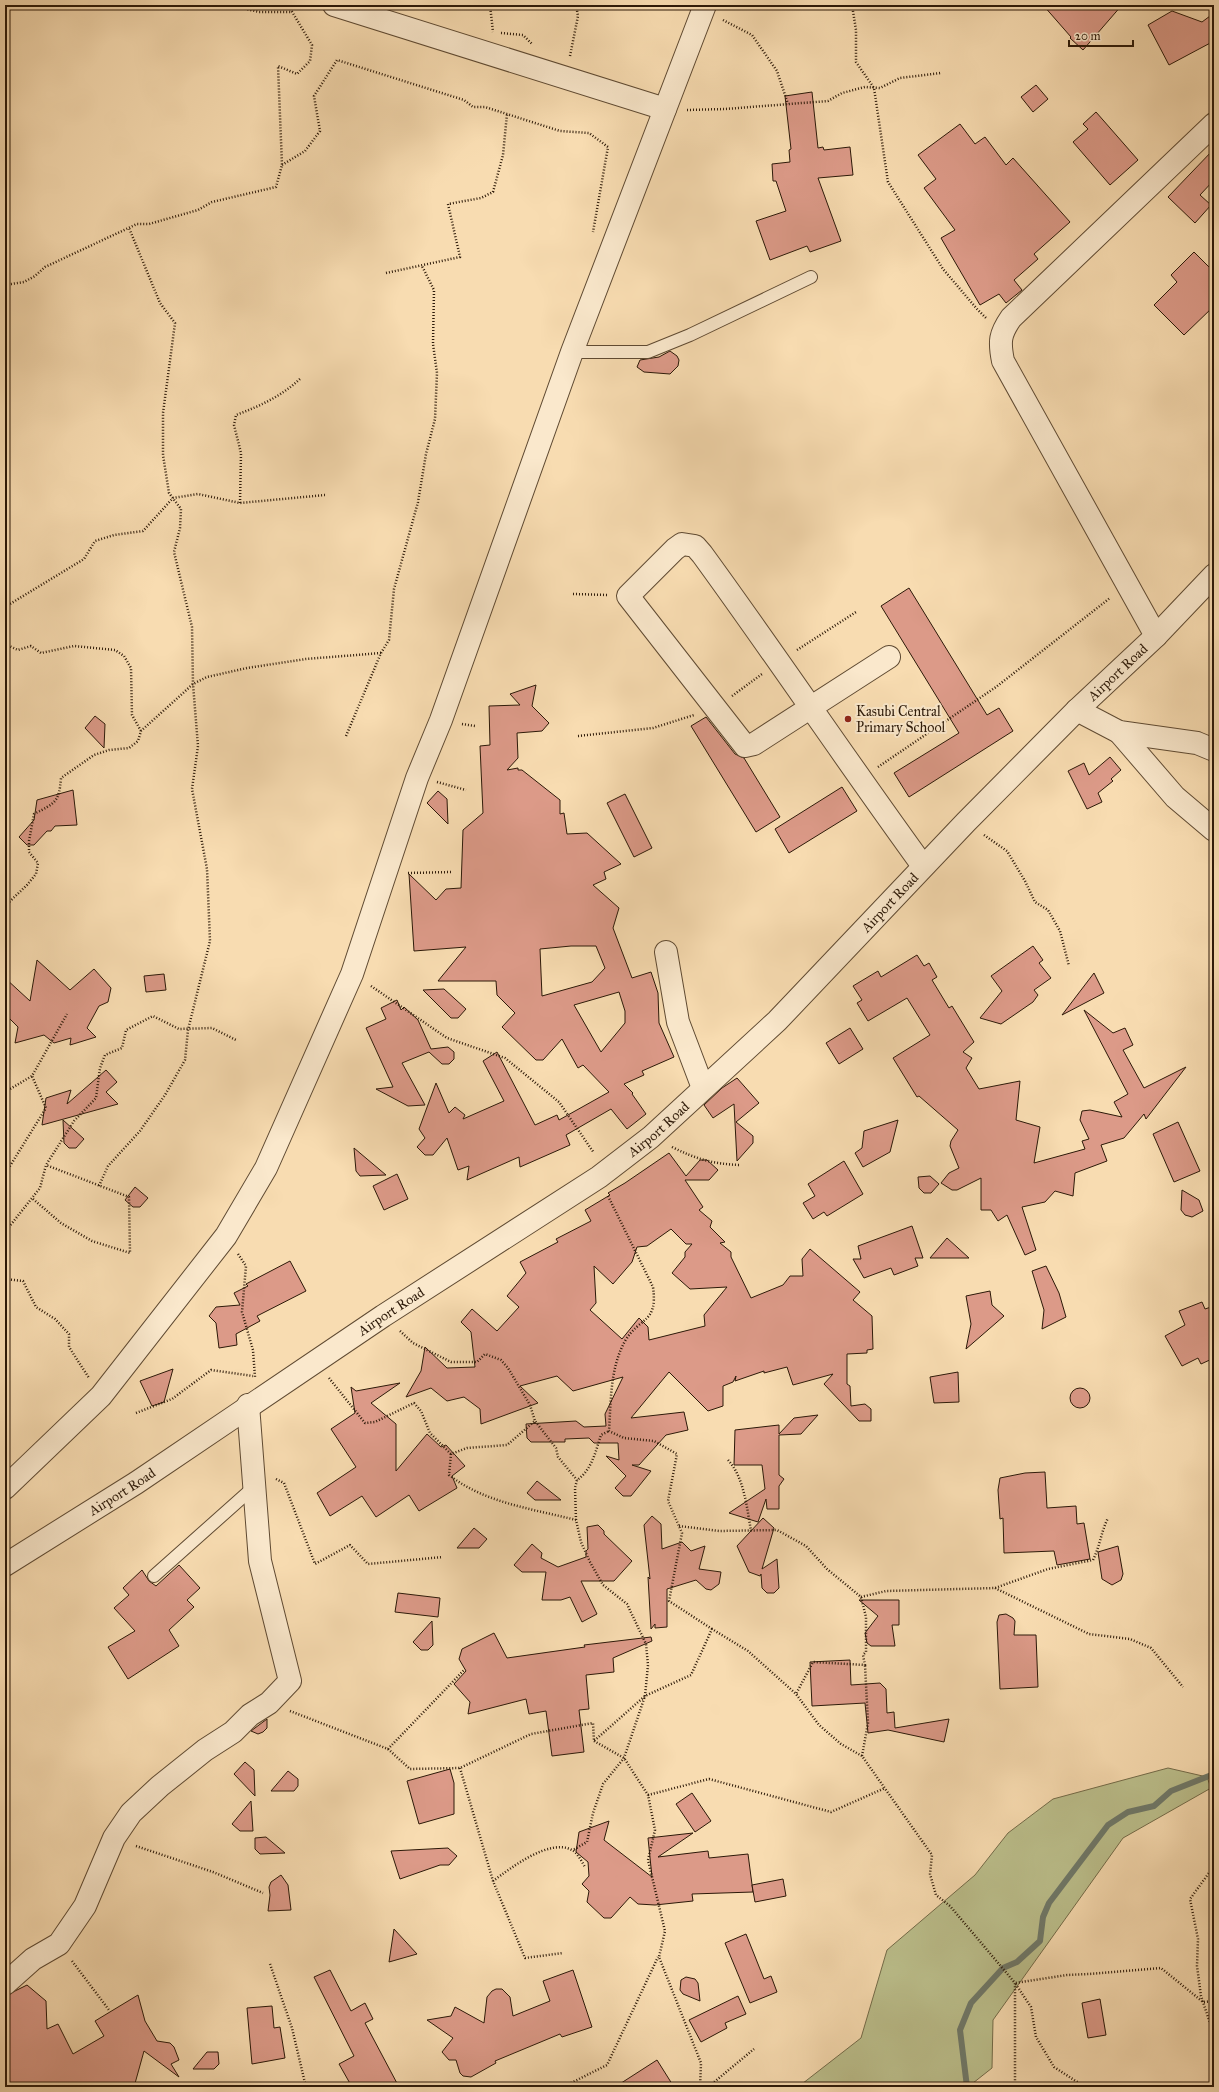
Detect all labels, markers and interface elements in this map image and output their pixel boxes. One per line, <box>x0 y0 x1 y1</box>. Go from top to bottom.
scale bar <box>1069 22 1133 48</box>
text: 20 m <box>1075 29 1101 43</box>
street label: Airport Road <box>1083 640 1151 705</box>
place label: Kasubi Central Primary School <box>856 703 945 736</box>
marker: Kasubi Central Primary School <box>843 714 853 724</box>
street label: Airport Road <box>857 869 922 936</box>
street label: Airport Road <box>624 1098 693 1161</box>
street label: Airport Road <box>354 1283 427 1340</box>
street label: Airport Road <box>84 1464 158 1520</box>

